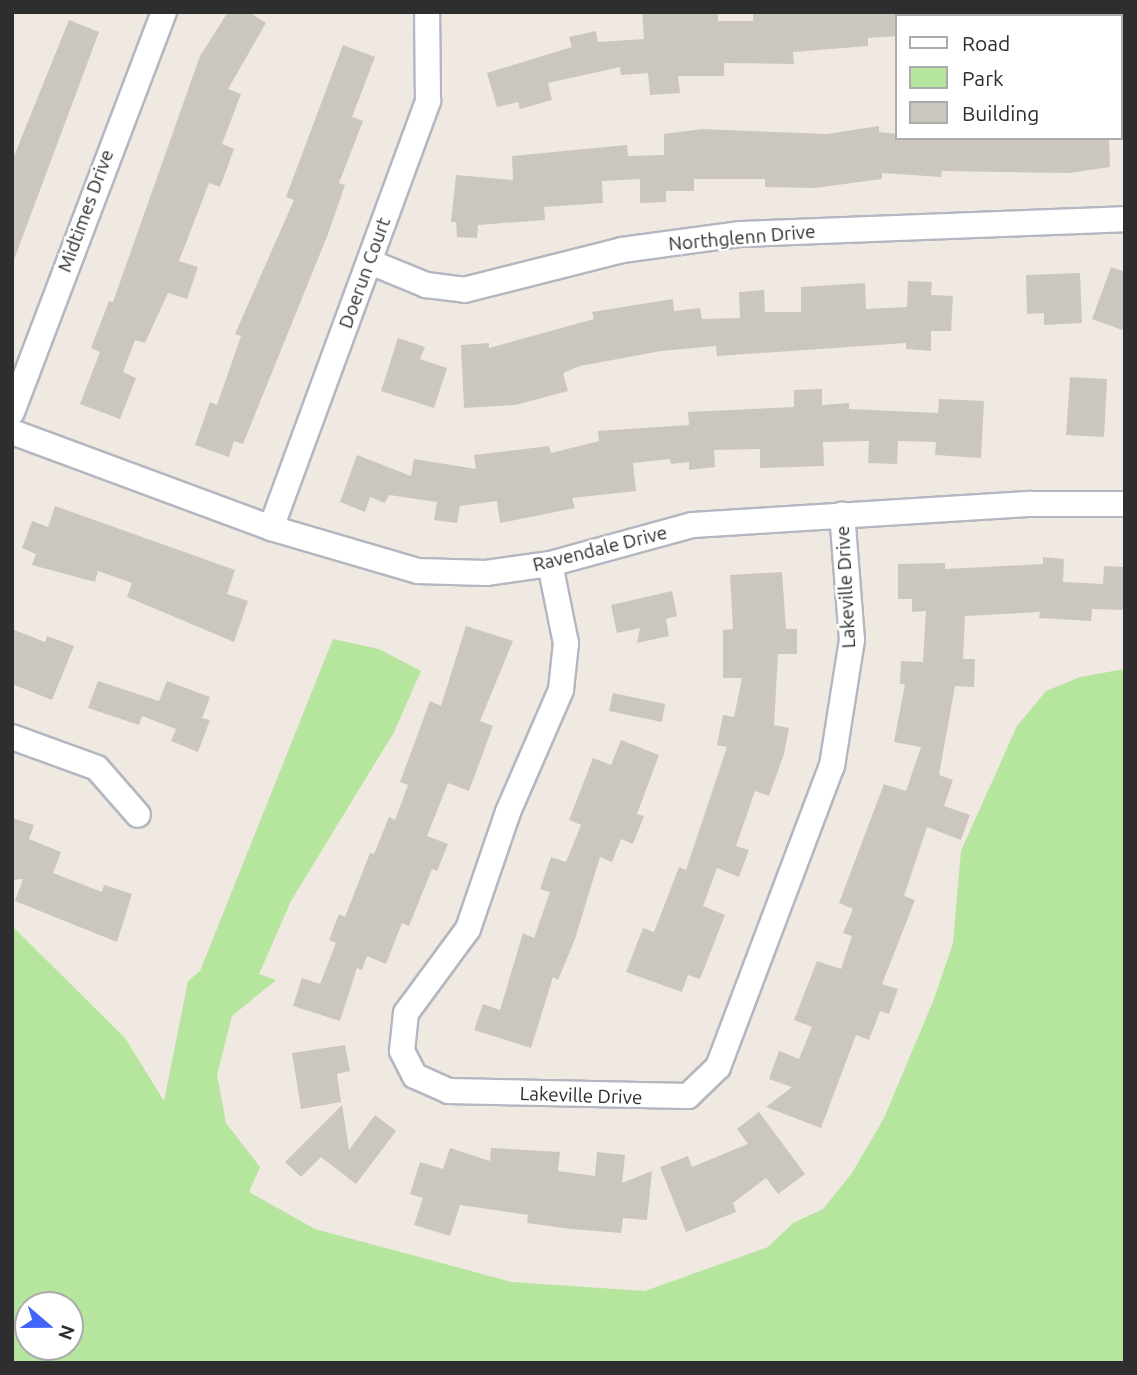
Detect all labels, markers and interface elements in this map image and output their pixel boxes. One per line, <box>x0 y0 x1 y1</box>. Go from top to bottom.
legend <box>895 14 1123 140</box>
text: Road <box>962 31 1010 55</box>
text: Park <box>962 66 1004 90</box>
text: Building <box>962 101 1039 125</box>
street label: Midtimes Drive <box>53 147 119 275</box>
street label: Doerun Court <box>334 214 396 332</box>
street label: Northglenn Drive <box>668 220 816 256</box>
street label: Ravendale Drive <box>530 521 670 577</box>
street label: Lakeville Drive <box>831 525 861 649</box>
street label: Lakeville Drive <box>519 1082 643 1110</box>
north arrow <box>14 1291 84 1361</box>
text: N <box>54 1322 80 1343</box>

